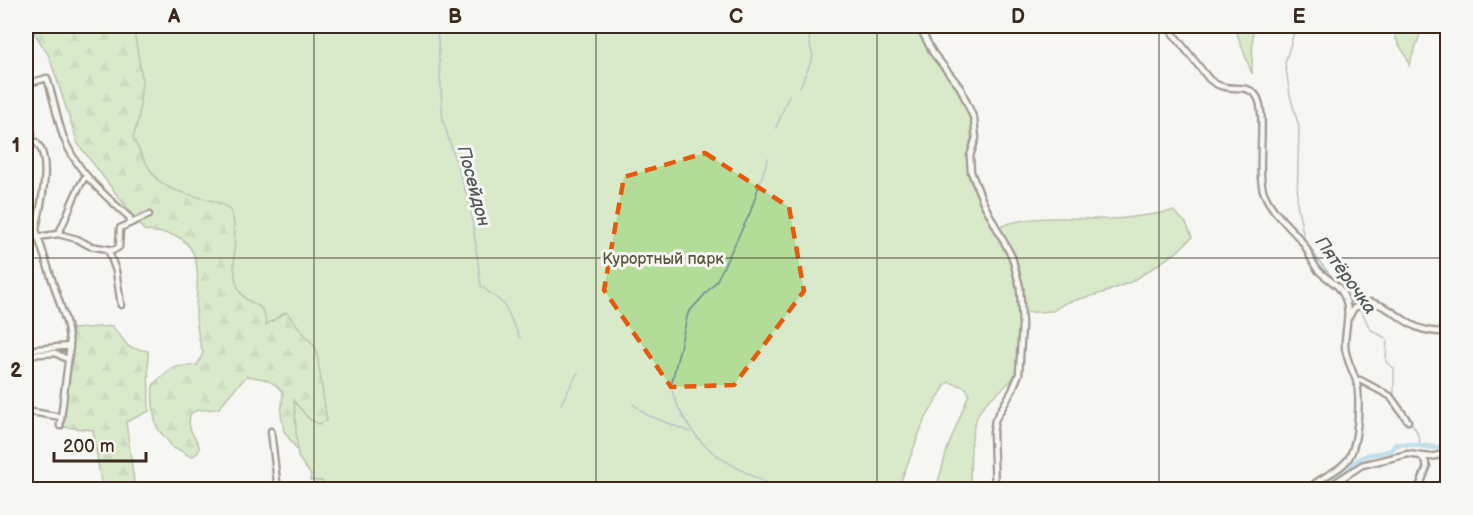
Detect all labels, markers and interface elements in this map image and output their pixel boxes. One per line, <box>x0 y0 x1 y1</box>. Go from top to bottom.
text: A <box>167 5 181 29</box>
text: B <box>448 5 462 29</box>
text: C <box>729 5 743 29</box>
text: D <box>1011 5 1025 29</box>
text: E <box>1293 5 1306 29</box>
text: 1 <box>12 134 20 158</box>
water label: Посейдон <box>453 144 494 229</box>
water label: Пятёрочка <box>1310 232 1381 318</box>
park label: Курортный парк <box>602 250 724 269</box>
text: 2 <box>10 359 22 383</box>
scale bar <box>54 425 146 463</box>
text: 200 m <box>63 436 115 457</box>

